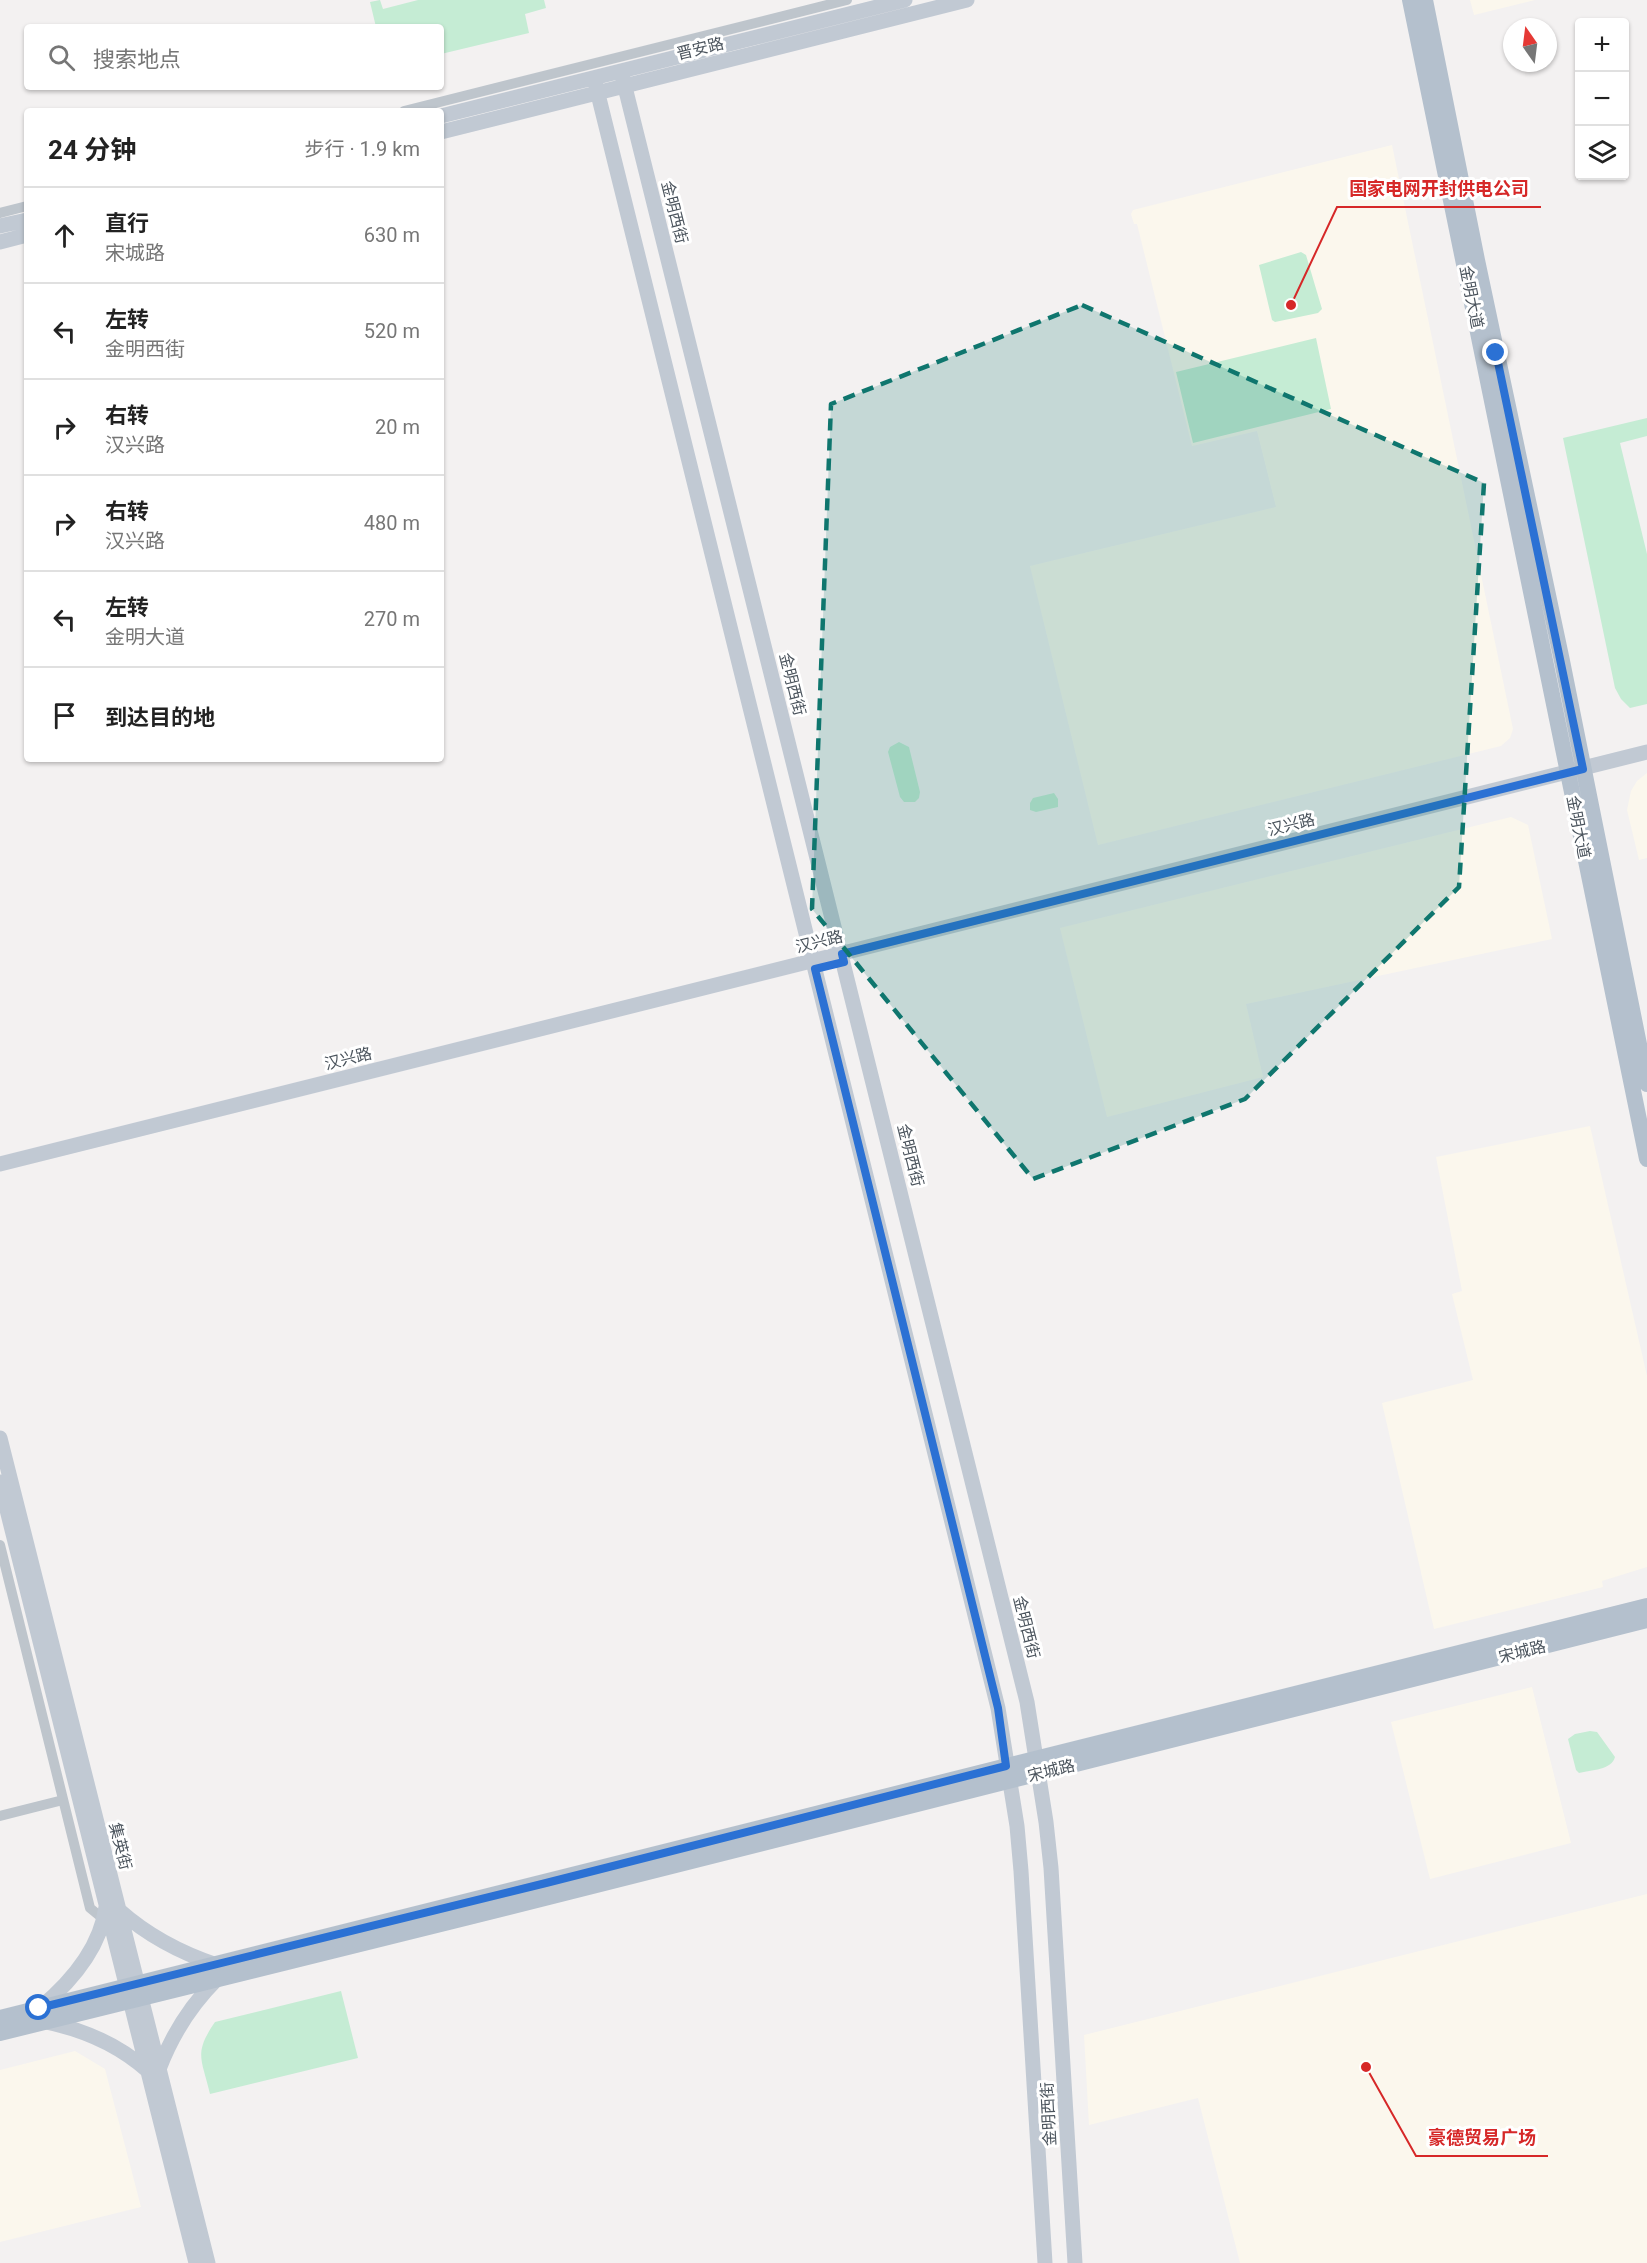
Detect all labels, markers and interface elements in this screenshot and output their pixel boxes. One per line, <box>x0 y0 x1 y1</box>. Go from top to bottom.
north arrow <box>1503 18 1557 72</box>
map controls <box>1575 18 1629 180</box>
button: + <box>1575 18 1629 72</box>
search box <box>24 24 444 90</box>
street label: 晋安路 <box>675 33 726 64</box>
icon: search <box>45 41 78 74</box>
text: 搜索地点 <box>93 47 181 72</box>
button: − <box>1575 72 1629 126</box>
button: layers <box>1575 126 1629 180</box>
text: 24 分钟 <box>48 135 136 165</box>
text: 步行 · 1.9 km <box>304 137 420 161</box>
callout: 国家电网开封供电公司 <box>1337 171 1541 207</box>
text: 国家电网开封供电公司 <box>1349 178 1529 199</box>
street label: 金明西街 <box>658 179 691 245</box>
text: 直行 <box>105 211 149 236</box>
icon: ahead <box>48 219 81 252</box>
text: 630 m <box>364 223 420 247</box>
text: 宋城路 <box>105 241 165 265</box>
street label: 金明大道 <box>1456 264 1487 330</box>
text: 左转 <box>105 307 149 332</box>
icon: left <box>48 315 81 348</box>
text: 520 m <box>364 319 420 343</box>
text: 金明西街 <box>105 337 185 361</box>
route end <box>1482 339 1508 365</box>
text: 右转 <box>105 403 149 428</box>
icon: right <box>48 411 81 444</box>
text: 20 m <box>375 415 420 439</box>
text: 汉兴路 <box>105 433 165 457</box>
text: 右转 <box>105 499 149 524</box>
icon: right <box>48 507 81 540</box>
text: 480 m <box>364 511 420 535</box>
text: 汉兴路 <box>105 529 165 553</box>
text: 左转 <box>105 595 149 620</box>
icon: left <box>48 603 81 636</box>
text: 270 m <box>364 607 420 631</box>
text: 金明大道 <box>105 625 185 649</box>
street label: 金明西街 <box>776 651 809 717</box>
icon: arrive <box>48 699 81 732</box>
text: 到达目的地 <box>105 705 215 730</box>
street label: 金明大道 <box>1563 794 1594 860</box>
street label: 汉兴路 <box>1266 809 1317 840</box>
street label: 汉兴路 <box>794 926 845 957</box>
street label: 汉兴路 <box>323 1043 374 1074</box>
street label: 金明西街 <box>894 1122 927 1188</box>
street label: 金明西街 <box>1010 1594 1043 1660</box>
street label: 宋城路 <box>1497 1636 1548 1667</box>
street label: 宋城路 <box>1026 1755 1077 1786</box>
street label: 集英街 <box>105 1821 136 1872</box>
route start <box>25 1994 51 2020</box>
street label: 金明西街 <box>1037 2082 1060 2146</box>
callout: 豪德贸易广场 <box>1416 2120 1548 2156</box>
text: 豪德贸易广场 <box>1428 2127 1536 2148</box>

